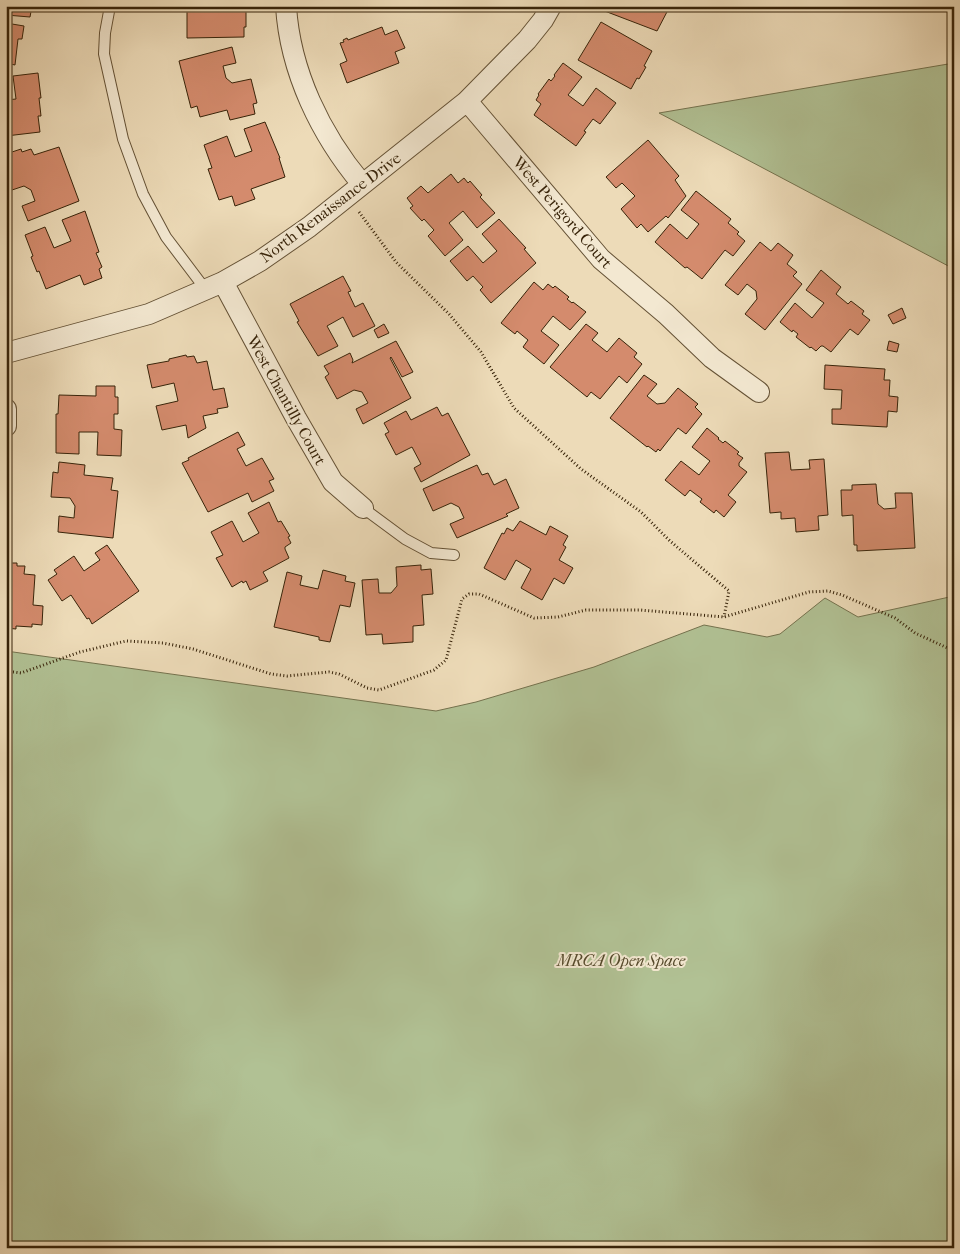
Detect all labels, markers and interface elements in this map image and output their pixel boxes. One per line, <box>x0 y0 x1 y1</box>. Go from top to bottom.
street label: North Renaissance Drive <box>256 148 405 267</box>
street label: West Perigord Court <box>508 152 617 272</box>
street label: West Chantilly Court <box>243 331 330 469</box>
park label: MRCA Open Space <box>556 951 686 970</box>

